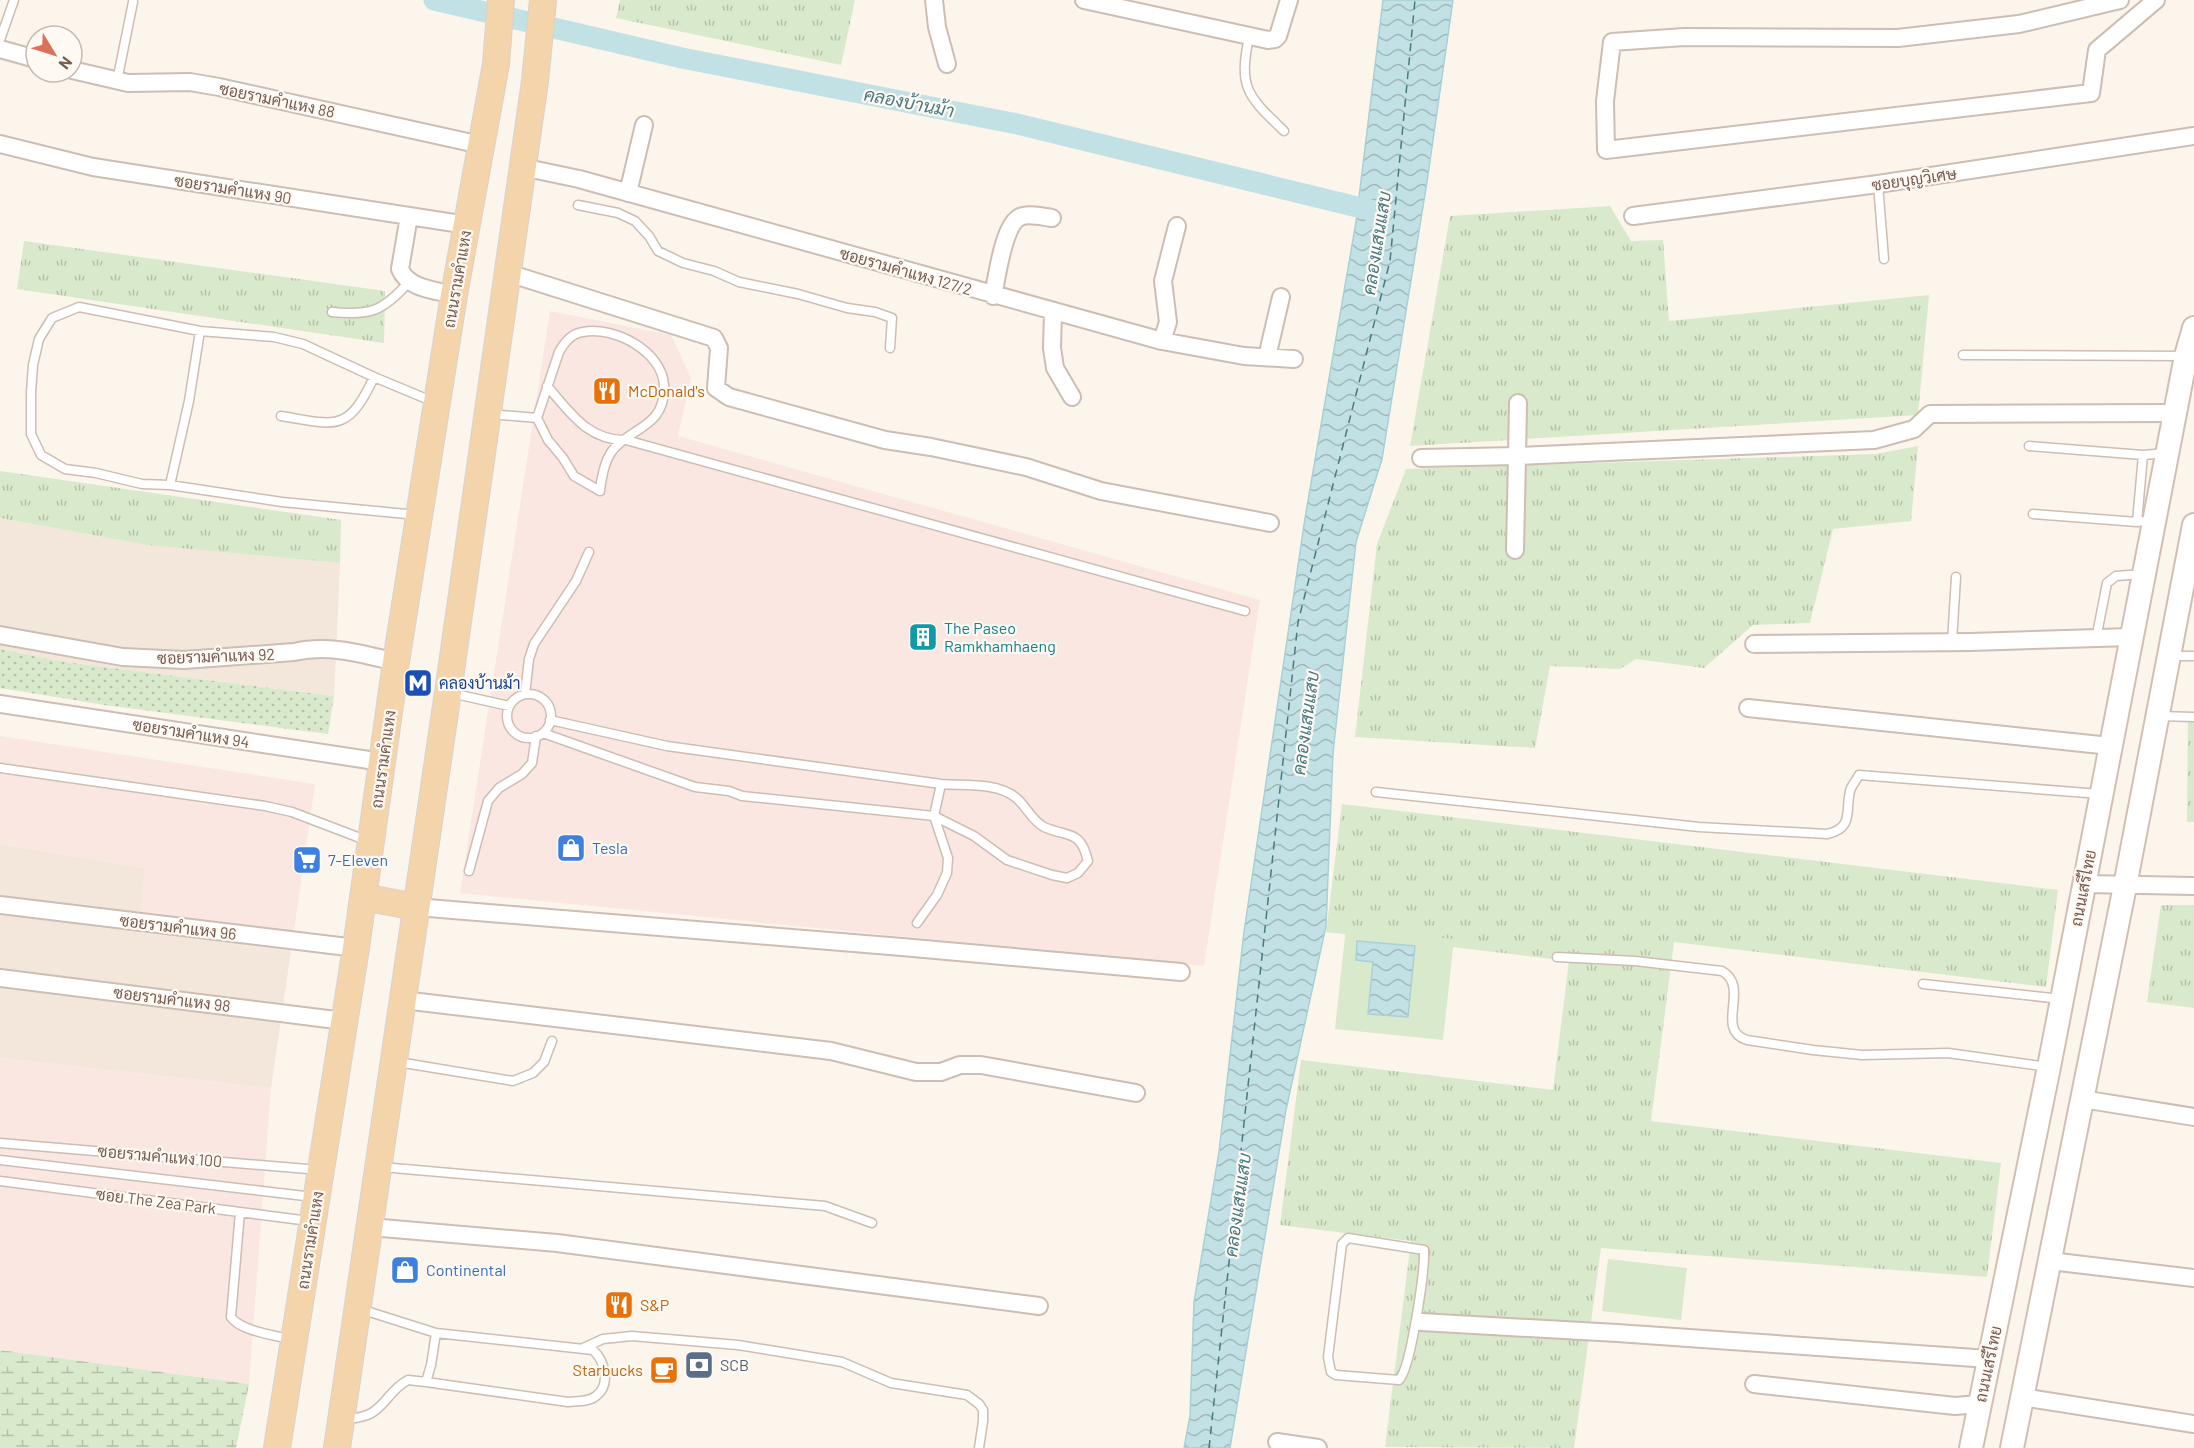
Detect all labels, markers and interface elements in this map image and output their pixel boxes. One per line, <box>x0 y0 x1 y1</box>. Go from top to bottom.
north arrow <box>24 24 84 84</box>
text: N <box>55 54 77 74</box>
street label: ซอยรามคำแหง 88 <box>218 78 337 121</box>
water label: คลองบ้านม้า <box>862 82 957 122</box>
street label: ซอยบุญวิเศษ <box>1870 163 1958 197</box>
street label: ซอยรามคำแหง 90 <box>173 170 293 207</box>
water label: คลองแสนแสบ <box>1357 189 1395 296</box>
street label: ถนนรามคำแหง <box>439 228 474 329</box>
street label: ซอยรามคำแหง 127/2 <box>838 243 975 299</box>
restaurant icon: McDonald's <box>591 375 623 407</box>
place label: McDonald's <box>628 381 705 400</box>
place label: The Paseo Ramkhamhaeng <box>944 618 1056 655</box>
building icon: The Paseo Ramkhamhaeng <box>907 621 939 653</box>
street label: ซอยรามคําแหง 92 <box>157 644 275 667</box>
metro station icon: คลองบ้านม้า <box>402 667 434 699</box>
water label: คลองแสนแสบ <box>1287 669 1323 776</box>
place label: คลองบ้านม้า <box>439 673 520 692</box>
street label: ถนนรามคำแหง <box>366 709 399 809</box>
street label: ซอยรามคําแหง 94 <box>131 714 251 751</box>
shop icon: Tesla <box>555 832 587 864</box>
place label: Tesla <box>592 838 628 857</box>
supermarket icon: 7-Eleven <box>291 844 323 876</box>
street label: ถนนเสรีไทย <box>2065 848 2099 928</box>
place label: 7-Eleven <box>328 850 388 869</box>
street label: ซอยรามคําแหง 96 <box>119 910 238 943</box>
street label: ซอยรามคําแหง 98 <box>112 982 232 1015</box>
street label: ซอยรามคำแหง 100 <box>97 1141 223 1170</box>
water label: คลองแสนแสบ <box>1219 1151 1255 1258</box>
street label: ซอย The Zea Park <box>95 1184 217 1217</box>
street label: ถนนรามคำแหง <box>292 1189 327 1290</box>
shop icon: Continental <box>389 1254 421 1286</box>
place label: Continental <box>426 1260 506 1279</box>
restaurant icon: S&P <box>603 1289 635 1321</box>
place label: S&P <box>640 1295 669 1314</box>
street label: ถนนเสรีไทย <box>1969 1324 2005 1404</box>
bank icon: SCB <box>683 1349 715 1381</box>
cafe icon: Starbucks <box>648 1354 680 1386</box>
place label: SCB <box>720 1355 749 1374</box>
place label: Starbucks <box>573 1360 643 1379</box>

